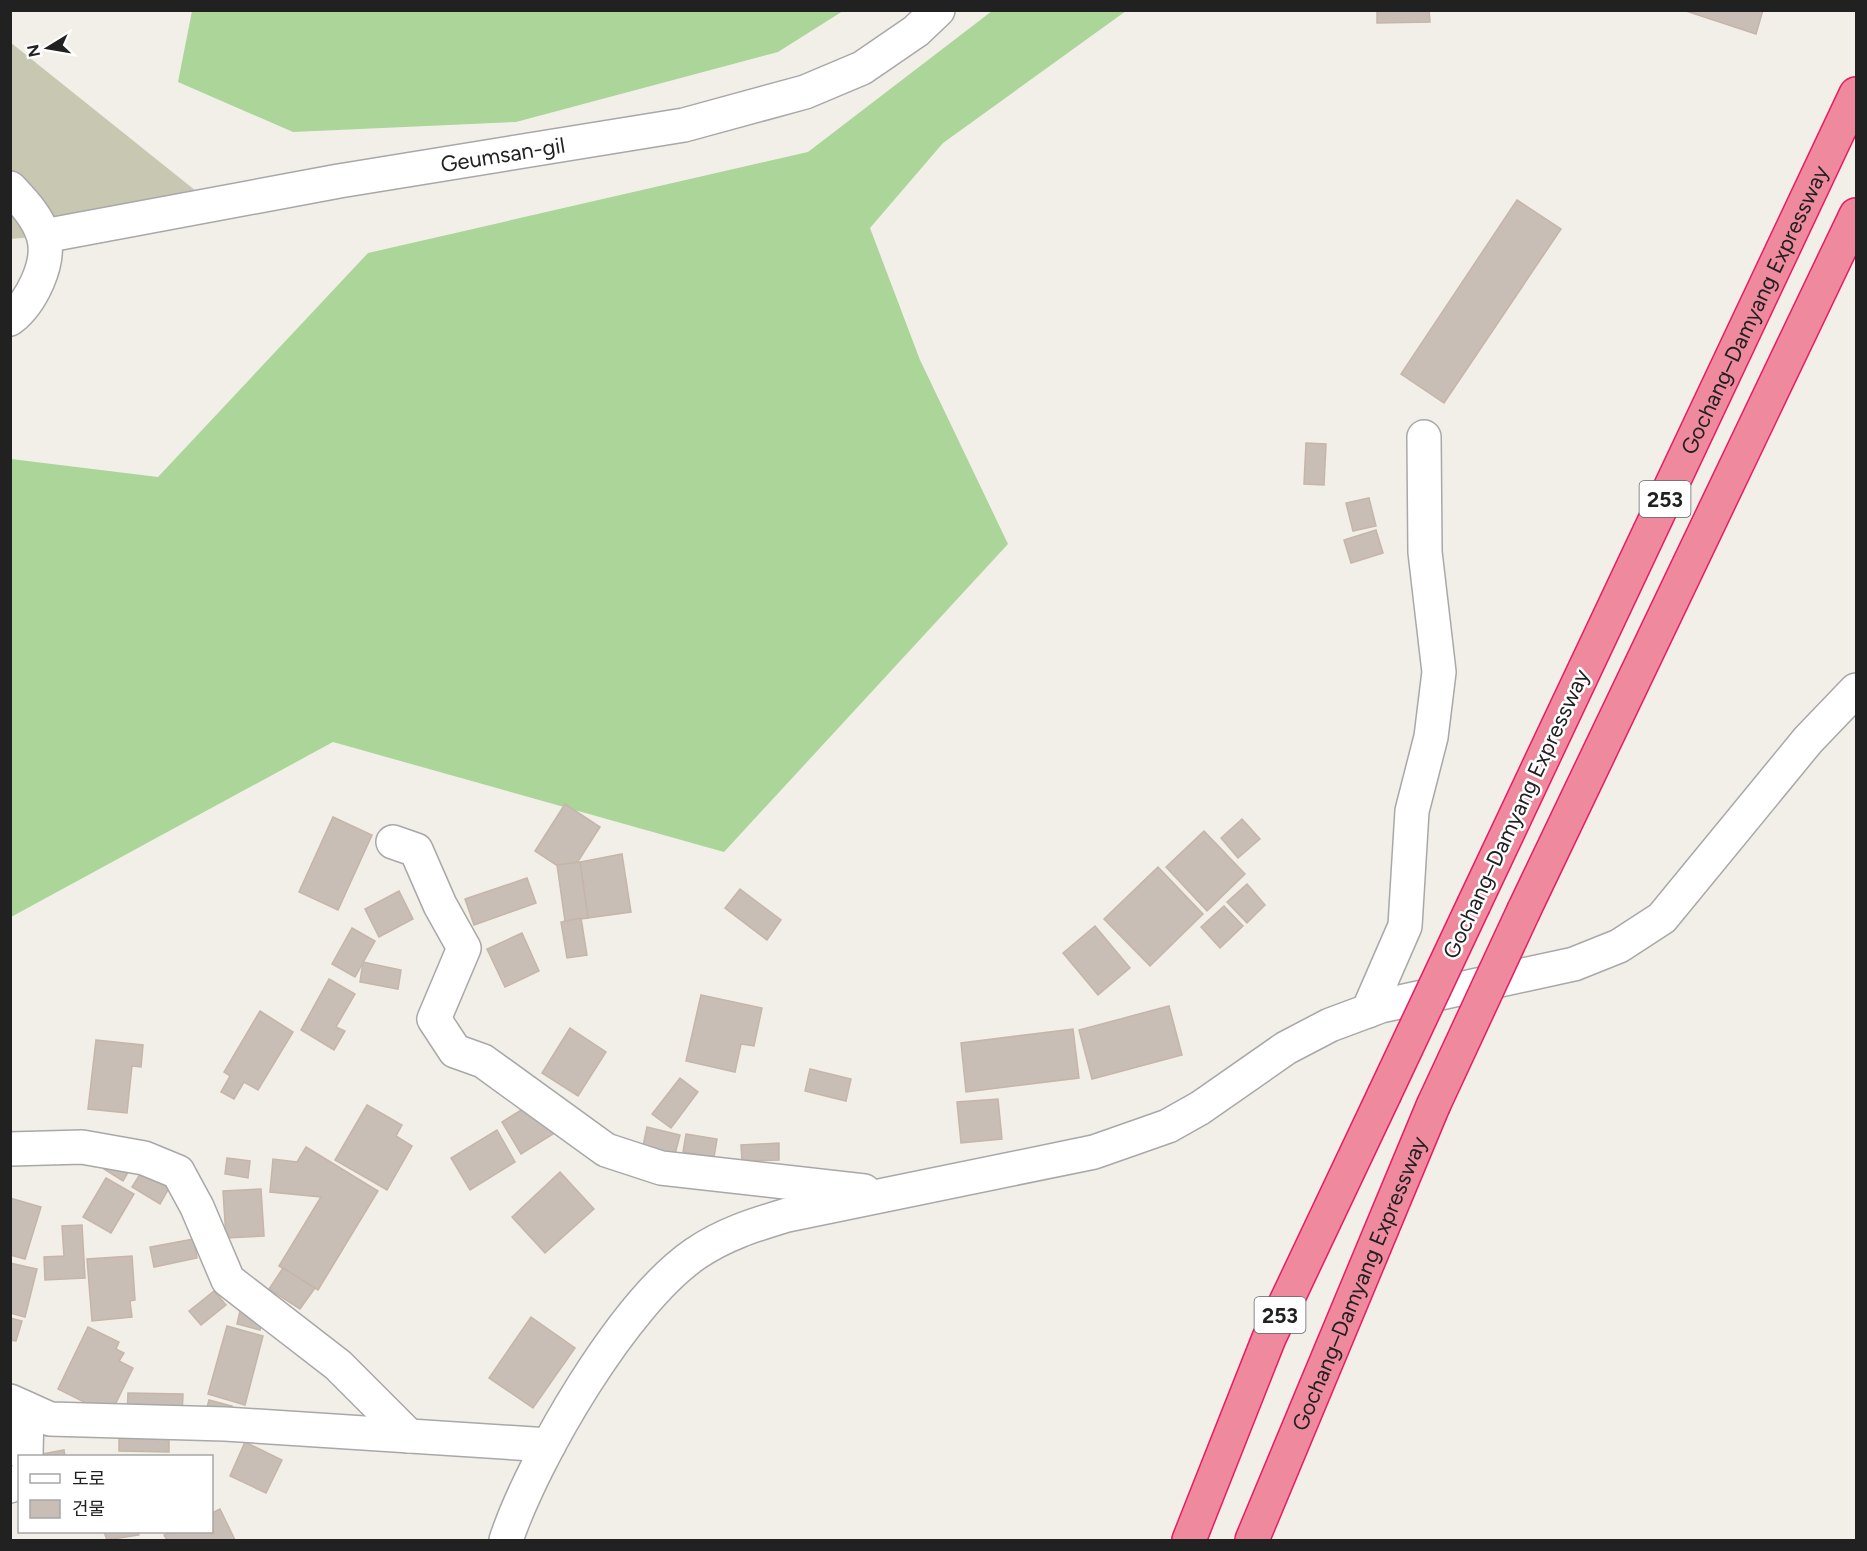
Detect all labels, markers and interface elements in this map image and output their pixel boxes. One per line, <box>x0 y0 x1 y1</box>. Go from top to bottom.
north arrow <box>18 18 78 78</box>
text: N <box>23 43 44 59</box>
street label: Geumsan-gil <box>439 131 567 178</box>
street label: Gochang–Damyang Expressway <box>1675 161 1834 459</box>
road number: 253 <box>1640 481 1690 517</box>
street label: Gochang–Damyang Expressway <box>1437 665 1595 963</box>
street label: Gochang–Damyang Expressway <box>1286 1132 1433 1435</box>
road number: 253 <box>1254 1297 1306 1333</box>
legend <box>18 1455 213 1533</box>
text: 도로 <box>72 1468 105 1490</box>
text: 건물 <box>72 1498 105 1520</box>

